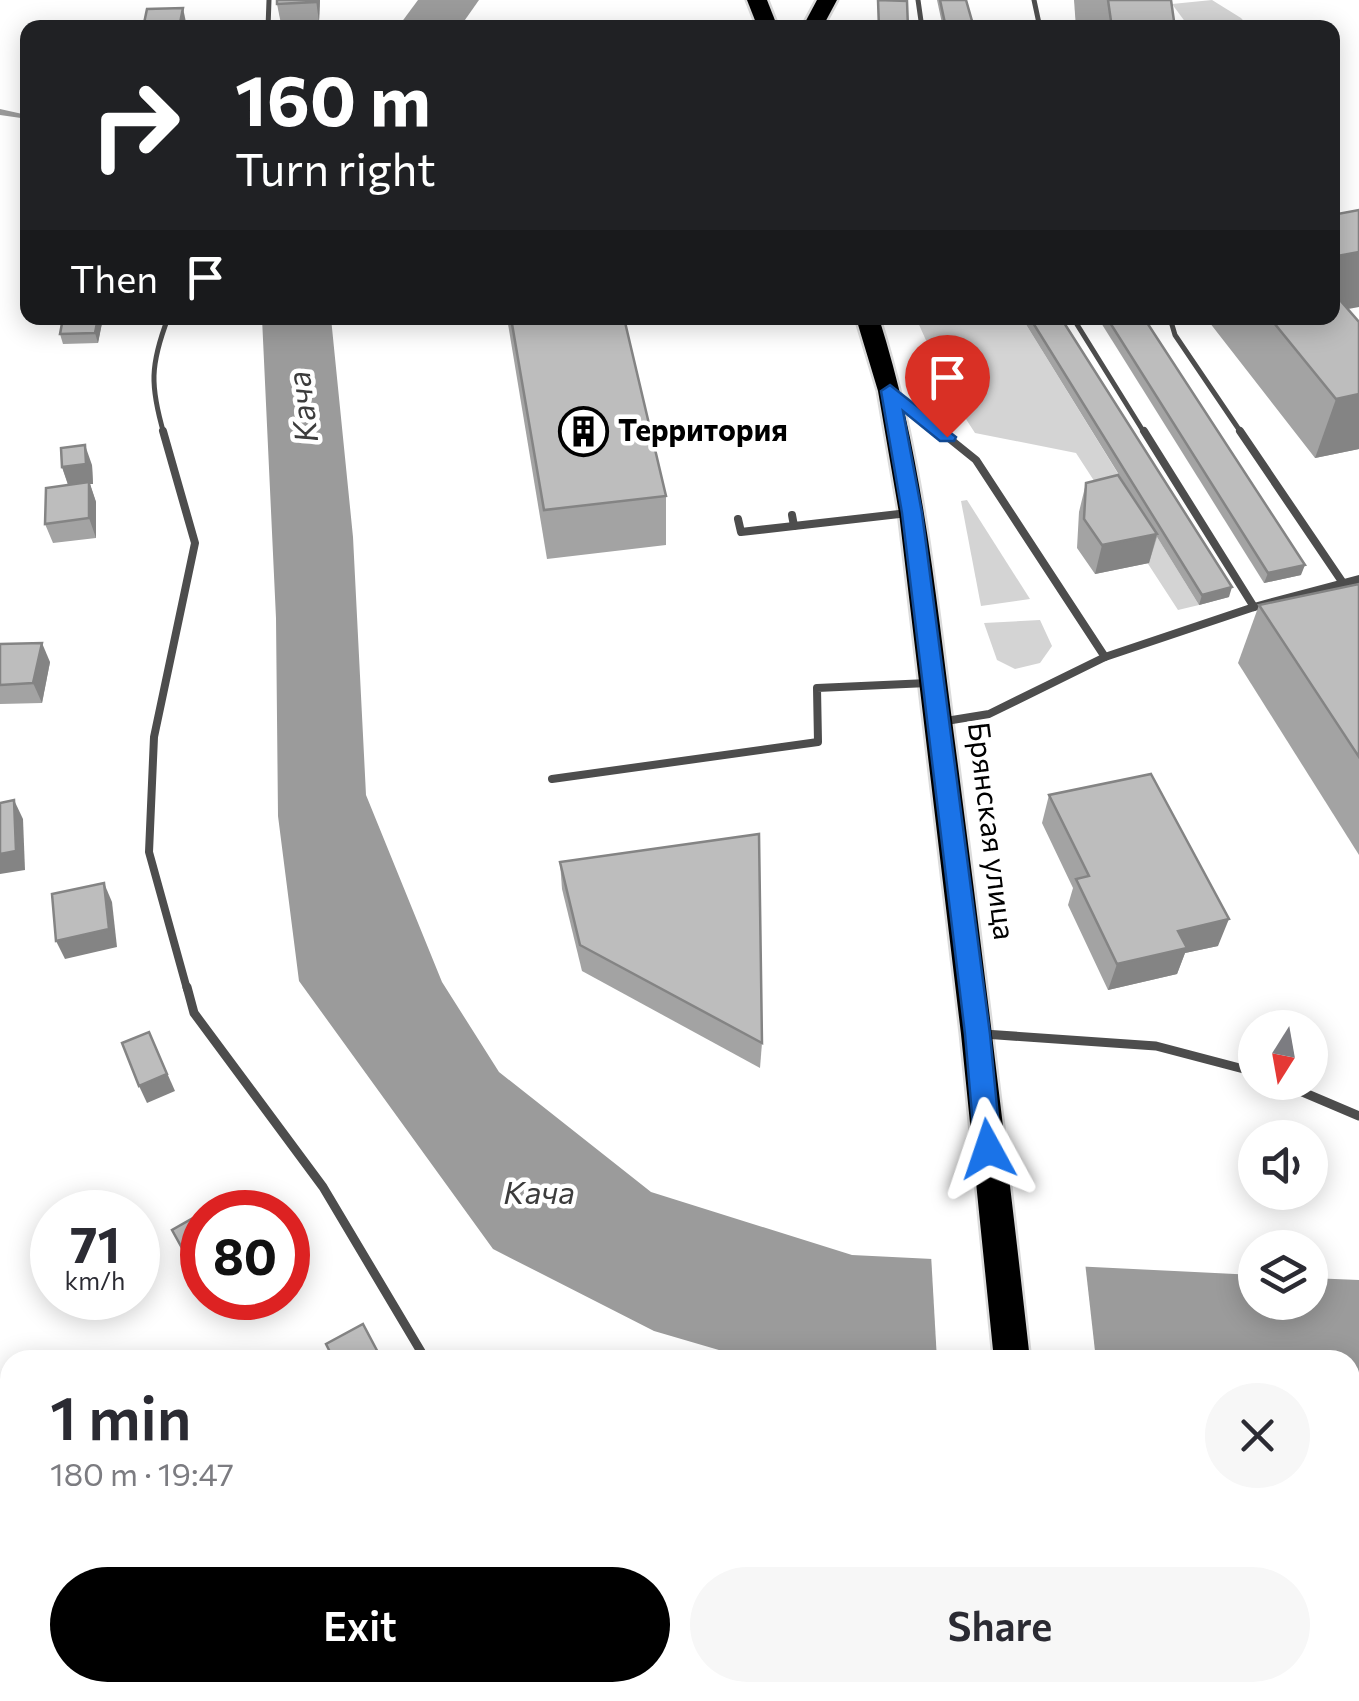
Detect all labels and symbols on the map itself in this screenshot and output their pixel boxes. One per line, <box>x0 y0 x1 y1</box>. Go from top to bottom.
pin <box>905 335 990 438</box>
water label: Кача <box>277 369 325 445</box>
building icon: Территория <box>557 405 609 457</box>
place label: Территория <box>618 410 788 447</box>
street label: Брянская улица <box>962 720 1025 942</box>
north arrow <box>1238 1010 1328 1100</box>
position arrow <box>936 1097 1040 1201</box>
water label: Кача <box>503 1171 575 1211</box>
speed limit sign: 80 <box>180 1190 310 1320</box>

